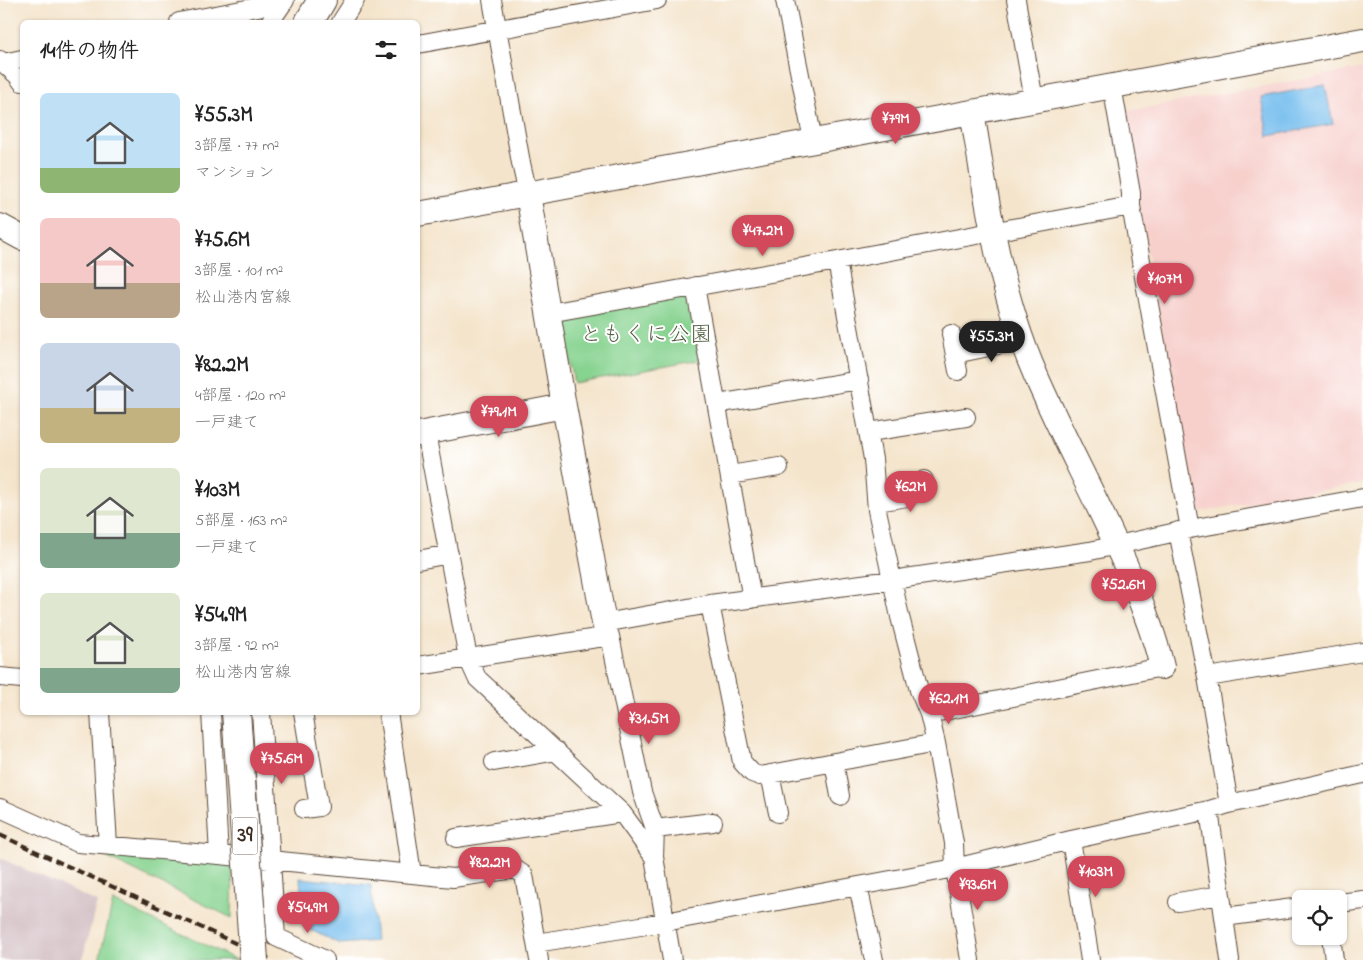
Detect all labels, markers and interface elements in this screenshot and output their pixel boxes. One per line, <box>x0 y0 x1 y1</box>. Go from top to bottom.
icon: filters <box>372 36 400 64</box>
text: 14件の物件 <box>40 37 139 67</box>
text: ¥55.3M <box>195 101 253 131</box>
pin: ¥79M <box>866 102 926 145</box>
text: ¥79M <box>882 107 910 131</box>
icon: home <box>80 113 140 173</box>
text: 3部屋 · 77 m² <box>195 134 279 158</box>
text: マンション <box>195 161 274 185</box>
pin: ¥47.2M <box>722 214 804 257</box>
text: ¥47.2M <box>743 219 783 243</box>
text: ¥75.6M <box>195 226 250 256</box>
icon: home <box>80 238 140 298</box>
text: 3部屋 · 101 m² <box>195 259 283 283</box>
pin: ¥107M <box>1130 262 1200 305</box>
text: ¥107M <box>1148 267 1182 291</box>
text: 松山港内宮線 <box>195 286 291 310</box>
park label: ともくに公園 <box>580 320 712 352</box>
pin: ¥55.3M <box>951 320 1033 363</box>
text: ¥55.3M <box>970 325 1014 349</box>
text: ¥82.2M <box>195 351 249 381</box>
icon: home <box>80 363 140 423</box>
text: 4部屋 · 120 m² <box>195 384 286 408</box>
pin: ¥79.1M <box>458 396 540 438</box>
text: ¥79.1M <box>481 400 517 424</box>
text: 一戸建て <box>195 411 259 435</box>
pin: ¥62M <box>881 470 941 513</box>
text: ¥62M <box>896 475 926 499</box>
text: ¥103M <box>195 476 240 506</box>
icon: home <box>80 488 140 548</box>
text: 5部屋 · 163 m² <box>195 509 287 533</box>
text: 一戸建て <box>195 536 259 560</box>
pin: ¥52.6M <box>1083 568 1165 611</box>
text: ¥52.6M <box>1102 573 1146 597</box>
text: ¥54.9M <box>195 601 247 631</box>
icon: home <box>80 613 140 673</box>
text: 3部屋 · 92 m² <box>195 634 279 658</box>
text: 松山港内宮線 <box>195 661 291 685</box>
pin: ¥62.1M <box>908 682 990 725</box>
text: ¥62.1M <box>929 687 969 711</box>
pin: ¥31.5M <box>608 702 690 745</box>
text: ¥31.5M <box>629 707 669 731</box>
pin: ¥75.6M <box>241 742 323 785</box>
text: ¥75.6M <box>261 747 303 771</box>
road number: 39 <box>232 818 258 854</box>
pin: ¥82.2M <box>449 846 531 889</box>
text: ¥82.2M <box>469 851 511 875</box>
pin: ¥103M <box>1061 856 1131 898</box>
text: ¥103M <box>1079 860 1113 884</box>
pin: ¥93.6M <box>937 868 1019 911</box>
text: ¥93.6M <box>959 873 997 897</box>
map controls <box>1292 890 1347 945</box>
button: locate <box>1292 890 1347 945</box>
pin: ¥54.9M <box>267 892 349 934</box>
text: ¥54.9M <box>288 896 328 920</box>

